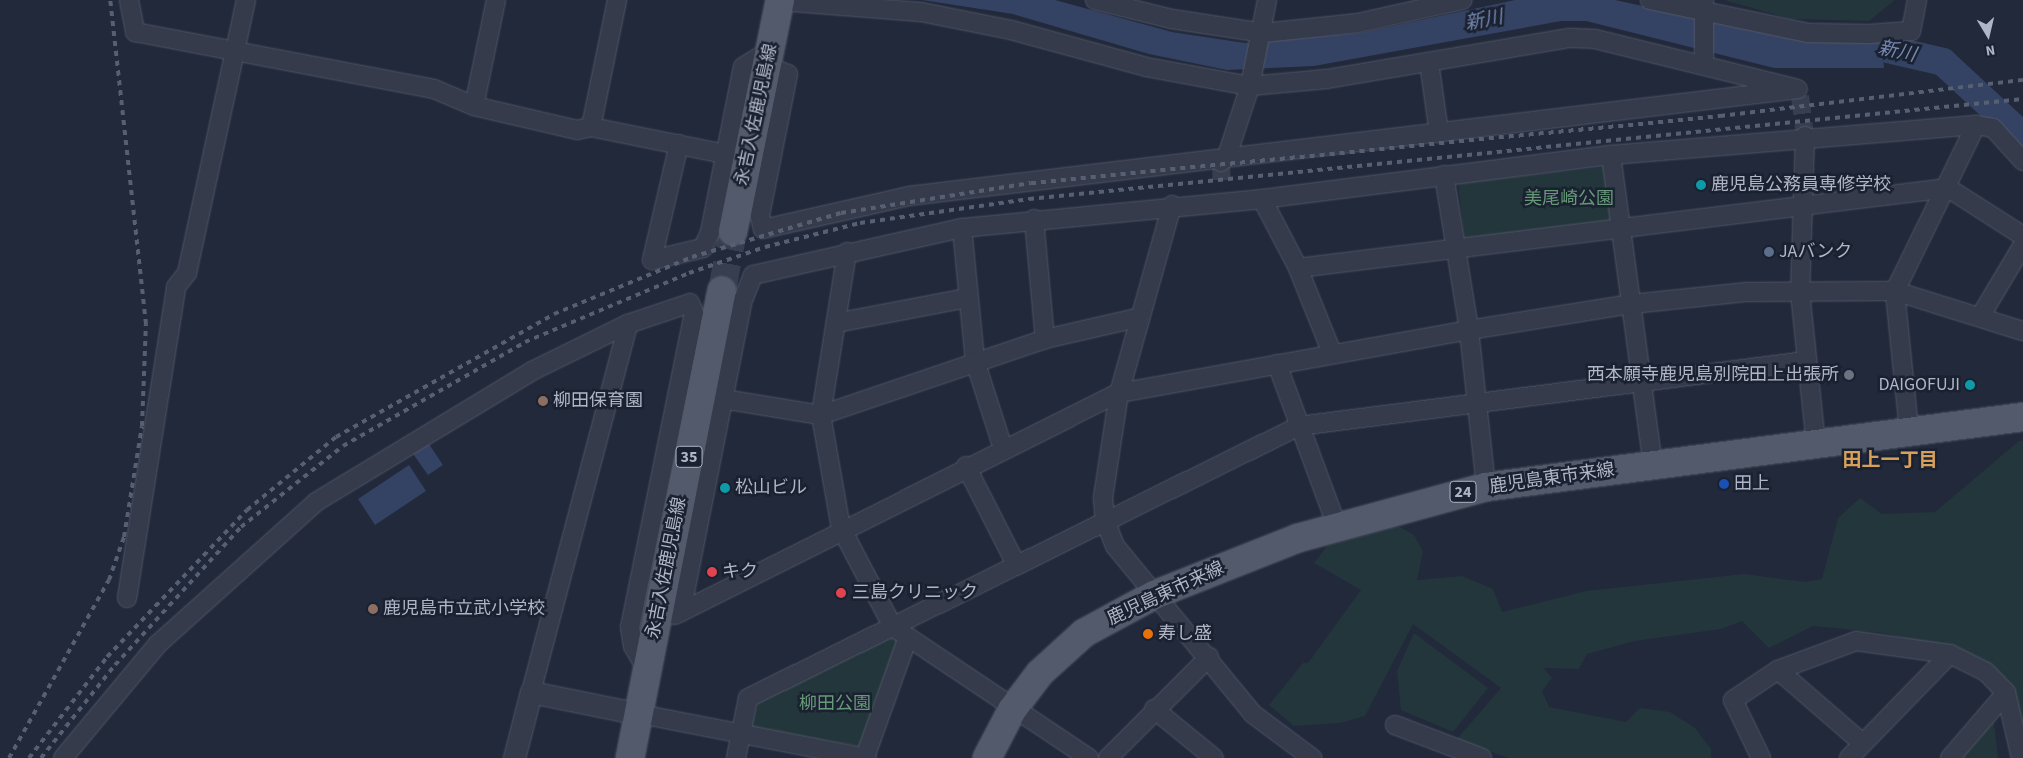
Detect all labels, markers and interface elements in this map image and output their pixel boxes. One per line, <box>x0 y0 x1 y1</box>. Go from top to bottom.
water label: 新川 <box>1463 6 1505 36</box>
north arrow <box>1963 10 2013 60</box>
water label: 新川 <box>1876 37 1918 67</box>
text: N <box>1984 39 1997 60</box>
street label: 永吉入佐鹿児島線 <box>731 42 783 188</box>
place label: 鹿児島公務員専修学校 <box>1711 174 1891 196</box>
marker: 鹿児島公務員専修学校 <box>1695 179 1707 191</box>
park label: 美尾崎公園 <box>1524 188 1614 210</box>
place label: JAバンク <box>1779 241 1851 263</box>
marker: JAバンク <box>1763 246 1775 258</box>
place label: 西本願寺鹿児島別院田上出張所 <box>1587 364 1839 386</box>
marker: 西本願寺鹿児島別院田上出張所 <box>1843 369 1855 381</box>
place label: DAIGOFUJI <box>1879 374 1960 396</box>
marker: DAIGOFUJI <box>1964 379 1976 391</box>
place label: 柳田保育園 <box>553 390 643 412</box>
marker: 柳田保育園 <box>537 395 549 407</box>
road number: 35 <box>675 444 703 471</box>
district label: 田上一丁目 <box>1843 450 1937 472</box>
street label: 鹿児島東市来線 <box>1488 460 1616 498</box>
place label: 田上 <box>1734 473 1770 495</box>
place label: 松山ビル <box>735 477 807 499</box>
road number: 24 <box>1449 478 1477 506</box>
marker: 田上 <box>1718 478 1730 490</box>
marker: 松山ビル <box>719 482 731 494</box>
street label: 永吉入佐鹿児島線 <box>643 495 691 641</box>
street label: 鹿児島東市来線 <box>1104 558 1228 630</box>
place label: キク <box>722 561 758 583</box>
marker: キク <box>706 566 718 578</box>
place label: 三島クリニック <box>852 582 978 604</box>
marker: 三島クリニック <box>834 586 848 600</box>
place label: 鹿児島市立武小学校 <box>383 598 545 620</box>
marker: 鹿児島市立武小学校 <box>367 603 379 615</box>
place label: 寿し盛 <box>1158 623 1212 645</box>
marker: 寿し盛 <box>1142 628 1154 640</box>
park label: 柳田公園 <box>799 693 871 715</box>

